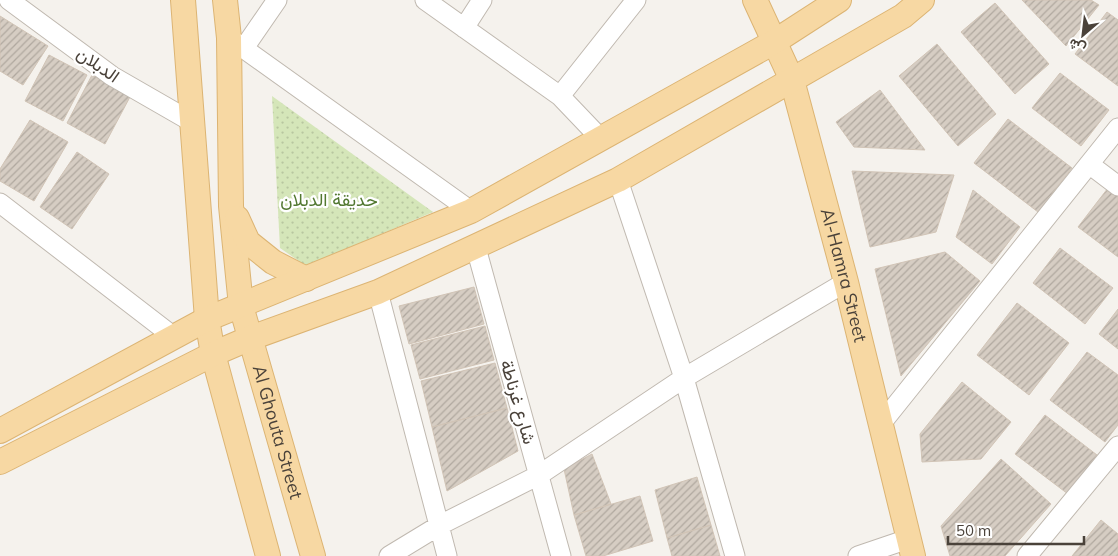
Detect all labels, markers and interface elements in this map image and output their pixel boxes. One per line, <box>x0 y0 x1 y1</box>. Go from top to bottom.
north arrow <box>1058 10 1108 60</box>
text: ش <box>1065 35 1089 58</box>
street label: الدبلان <box>72 42 124 88</box>
park label: حديقة الدبلان <box>280 188 378 211</box>
street label: Al-Hamra Street <box>816 206 872 344</box>
street label: شارع غرناطة <box>494 357 542 447</box>
street label: Al Ghouta Street <box>248 362 308 502</box>
scale bar <box>948 514 1084 546</box>
text: 50 m <box>956 521 991 540</box>

